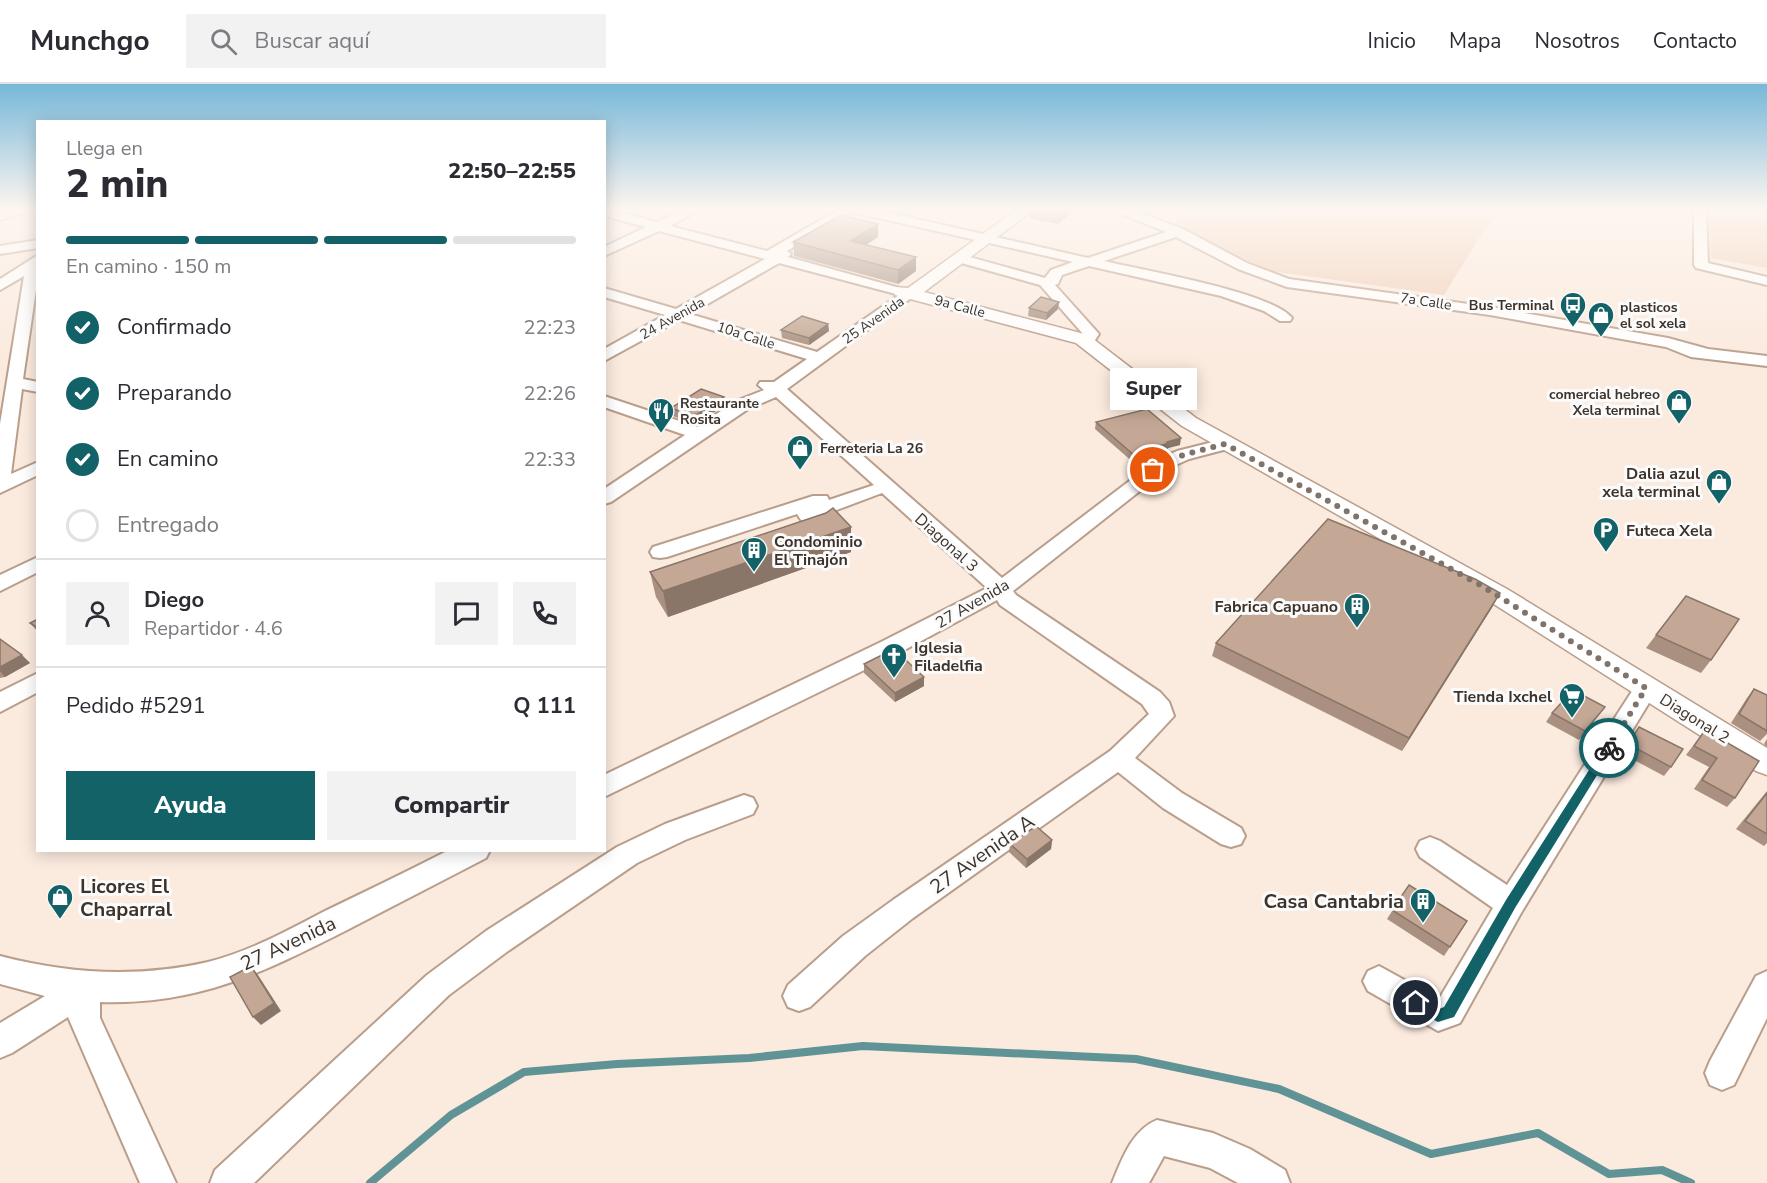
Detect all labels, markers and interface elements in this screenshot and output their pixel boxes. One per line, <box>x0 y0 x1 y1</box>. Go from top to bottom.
search box <box>186 14 606 68</box>
text: Munchgo <box>30 22 150 60</box>
icon: search <box>207 25 240 58</box>
text: Buscar aquí <box>255 26 370 56</box>
text: Inicio <box>1368 27 1416 55</box>
text: Mapa <box>1449 27 1501 55</box>
text: Nosotros <box>1534 27 1620 55</box>
text: Contacto <box>1653 27 1737 55</box>
text: Llega en <box>66 135 143 162</box>
text: 22:50–22:55 <box>448 156 576 186</box>
text: 2 min <box>66 158 169 211</box>
text: En camino · 150 m <box>66 253 231 280</box>
street label: 7a Calle <box>1399 288 1453 315</box>
bus stop icon: Bus Terminal <box>1558 290 1588 328</box>
street label: 9a Calle <box>932 291 987 322</box>
street label: 25 Avenida <box>839 292 908 349</box>
street label: 24 Avenida <box>636 293 708 344</box>
place label: Bus Terminal <box>1469 296 1555 315</box>
place label: plasticos el sol xela <box>1620 298 1686 333</box>
shop icon: plasticos el sol xela <box>1586 300 1616 338</box>
icon: check <box>66 311 99 344</box>
text: Confirmado <box>117 312 232 342</box>
text: 22:23 <box>523 314 576 341</box>
street label: 10a Calle <box>714 317 777 354</box>
callout: Super <box>1110 368 1196 410</box>
text: Super <box>1125 375 1182 402</box>
icon: check <box>66 377 99 410</box>
text: Preparando <box>117 378 232 408</box>
text: 22:26 <box>523 380 576 407</box>
place label: comercial hebreo Xela terminal <box>1549 385 1661 420</box>
shop icon: comercial hebreo Xela terminal <box>1664 387 1694 425</box>
place label: Restaurante Rosita <box>680 394 759 429</box>
restaurant icon: Restaurante Rosita <box>646 396 676 434</box>
shop icon: Ferreteria La 26 <box>785 433 815 471</box>
place label: Ferreteria La 26 <box>820 439 923 458</box>
icon: check <box>66 443 99 476</box>
text: En camino <box>117 444 218 474</box>
pin <box>1127 444 1178 495</box>
text: 22:33 <box>523 446 576 473</box>
icon: bag <box>1136 453 1169 486</box>
place label: Dalia azul xela terminal <box>1601 463 1700 503</box>
shop icon: Dalia azul xela terminal <box>1704 467 1734 505</box>
street label: Diagonal 3 <box>910 508 983 577</box>
text: Entregado <box>117 510 219 540</box>
parking icon: Futeca Xela <box>1591 515 1621 553</box>
place label: Futeca Xela <box>1626 520 1713 542</box>
place label: Condominio El Tinajón <box>774 531 862 571</box>
building icon: Condominio El Tinajón <box>739 535 769 573</box>
street label: 27 Avenida <box>932 574 1013 634</box>
button: person <box>66 582 129 645</box>
button: chat <box>435 582 498 645</box>
button: phone <box>513 582 576 645</box>
text: Diego <box>144 585 204 615</box>
building icon: Fabrica Capuano <box>1342 591 1372 629</box>
place label: Fabrica Capuano <box>1215 596 1338 618</box>
text: Repartidor · 4.6 <box>144 615 283 642</box>
place label: Iglesia Filadelfia <box>914 637 983 677</box>
church icon: Iglesia Filadelfia <box>879 641 909 679</box>
supermarket icon: Tienda Ixchel <box>1557 681 1587 719</box>
place label: Tienda Ixchel <box>1454 686 1552 708</box>
street label: Diagonal 2 <box>1655 689 1734 749</box>
text: Pedido #5291 <box>66 691 206 721</box>
text: Q 111 <box>513 691 576 721</box>
courier <box>1579 718 1639 778</box>
icon: bike <box>1593 732 1626 765</box>
button: Ayuda <box>66 771 315 840</box>
button: Compartir <box>327 771 576 840</box>
street label: 27 Avenida A <box>925 808 1040 900</box>
place label: Licores El Chaparral <box>80 873 173 923</box>
shop icon: Licores El Chaparral <box>45 882 75 920</box>
building icon: Casa Cantabria <box>1408 886 1438 924</box>
place label: Casa Cantabria <box>1263 888 1404 915</box>
street label: 27 Avenida <box>236 910 340 977</box>
pin <box>1390 977 1441 1028</box>
icon: home <box>1399 986 1432 1019</box>

